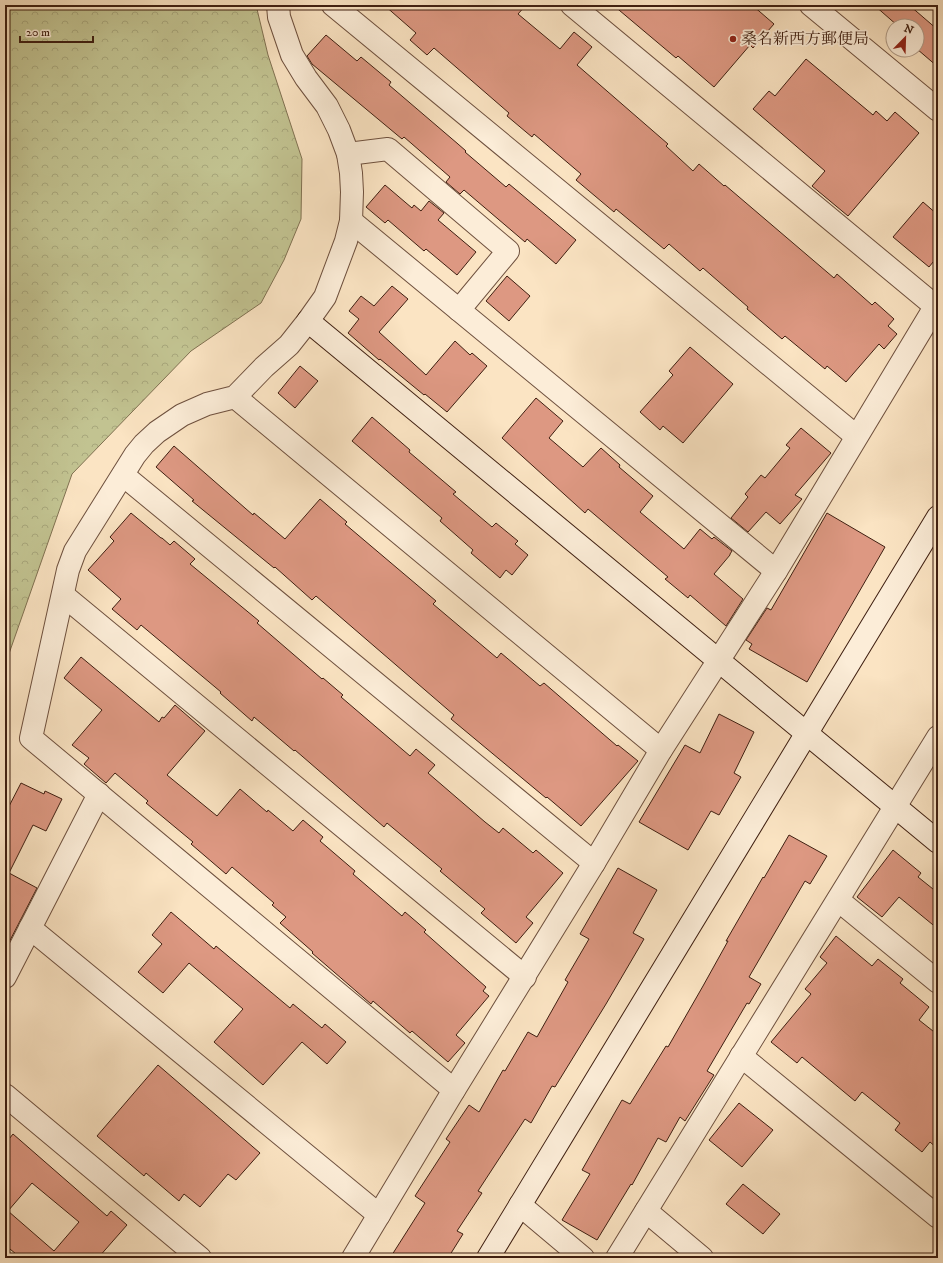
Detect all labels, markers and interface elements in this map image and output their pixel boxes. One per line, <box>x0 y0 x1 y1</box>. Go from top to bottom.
scale bar <box>20 18 93 44</box>
north arrow <box>885 18 925 58</box>
text: N <box>902 22 915 38</box>
text: 20 m <box>26 25 50 40</box>
place label: 桑名新西方郵便局 <box>741 29 869 49</box>
marker: 桑名新西方郵便局 <box>728 34 738 44</box>

